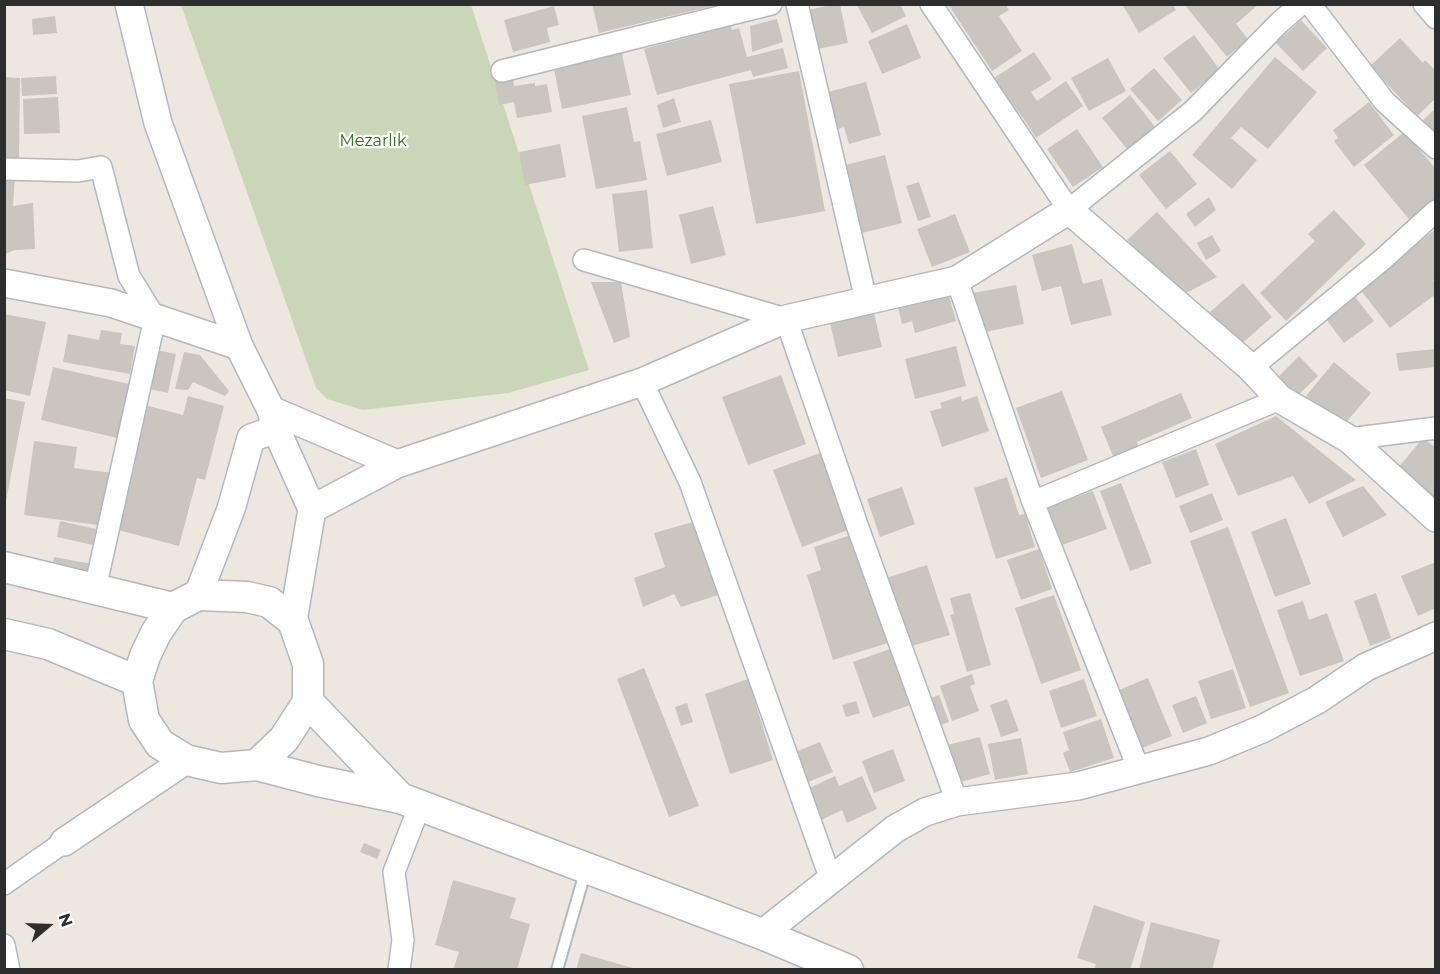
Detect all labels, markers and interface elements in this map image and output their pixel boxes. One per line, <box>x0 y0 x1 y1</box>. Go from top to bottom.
park label: Mezarlık <box>340 131 406 151</box>
north arrow <box>18 896 78 956</box>
text: N <box>54 911 77 929</box>

